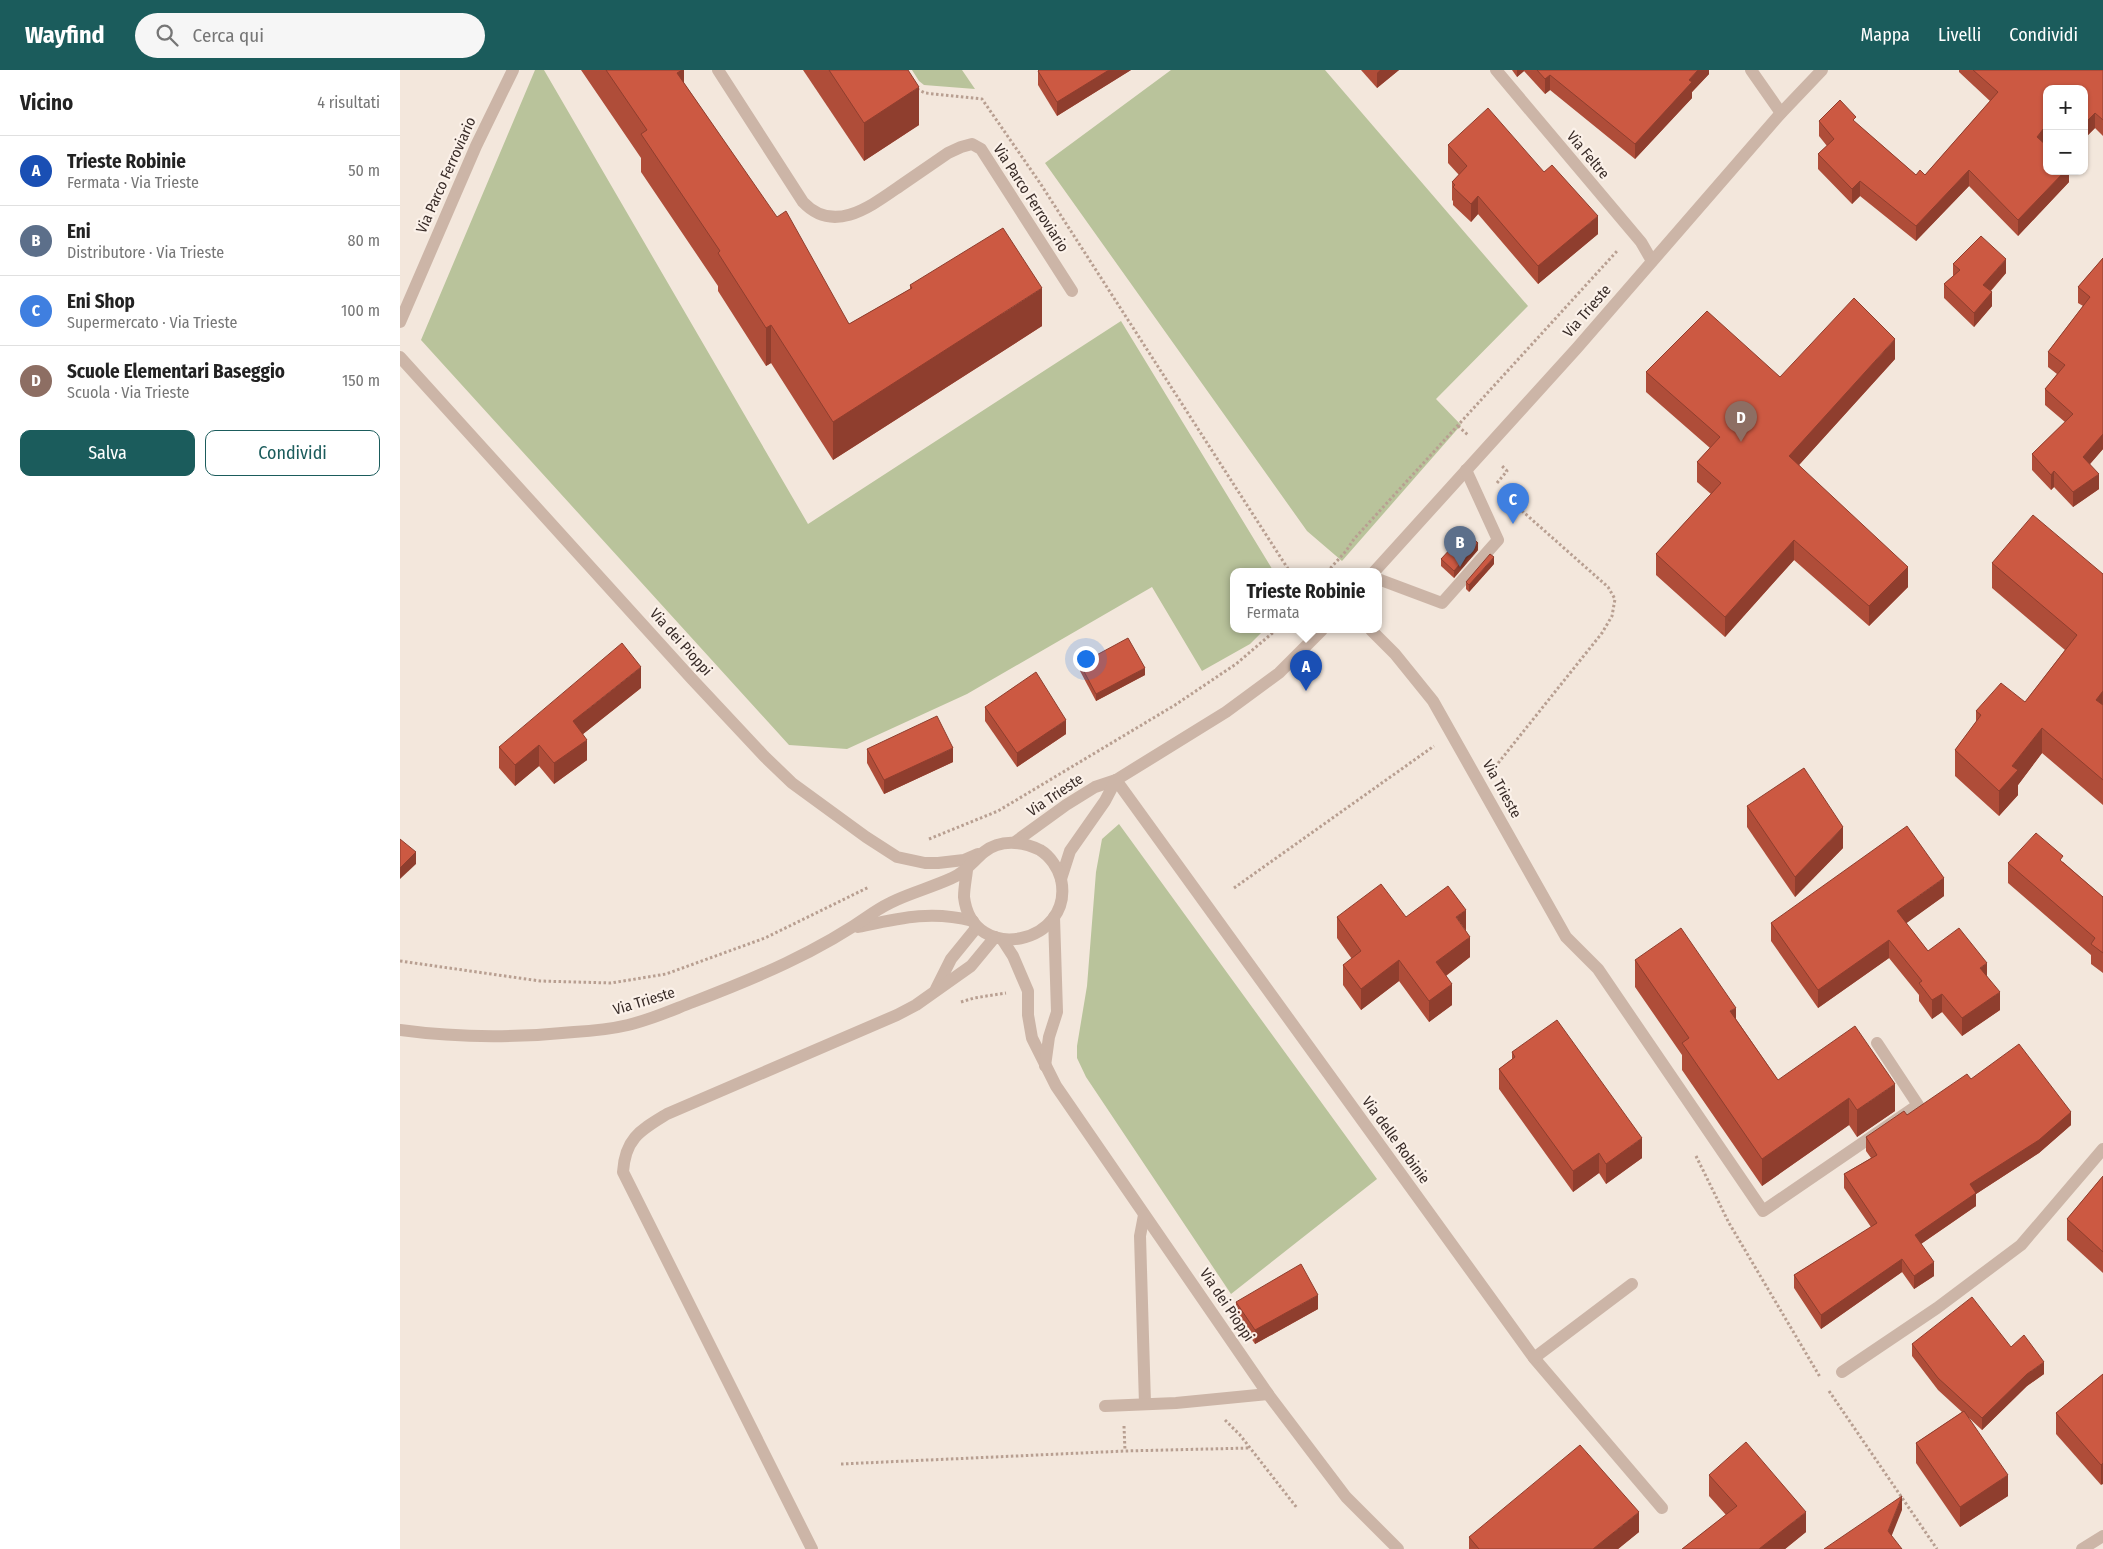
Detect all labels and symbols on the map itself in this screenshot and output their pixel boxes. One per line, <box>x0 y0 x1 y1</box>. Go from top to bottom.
street label: Via Parco Ferroviario <box>412 114 480 236</box>
street label: Via Feltre <box>1563 127 1613 183</box>
street label: Via Parco Ferroviario <box>989 141 1073 255</box>
street label: Via Trieste <box>1559 281 1615 341</box>
pin: D <box>1725 401 1757 442</box>
pin: C <box>1497 483 1529 524</box>
pin: B <box>1444 526 1476 567</box>
street label: Via dei Pioppi <box>646 605 716 679</box>
your location <box>1073 646 1099 672</box>
pin: A <box>1290 650 1322 691</box>
street label: Via Trieste <box>1479 757 1525 821</box>
street label: Via Trieste <box>1024 770 1086 820</box>
street label: Via Trieste <box>611 983 677 1019</box>
street label: Via delle Robinie <box>1358 1093 1434 1187</box>
street label: Via dei Pioppi <box>1196 1265 1258 1345</box>

